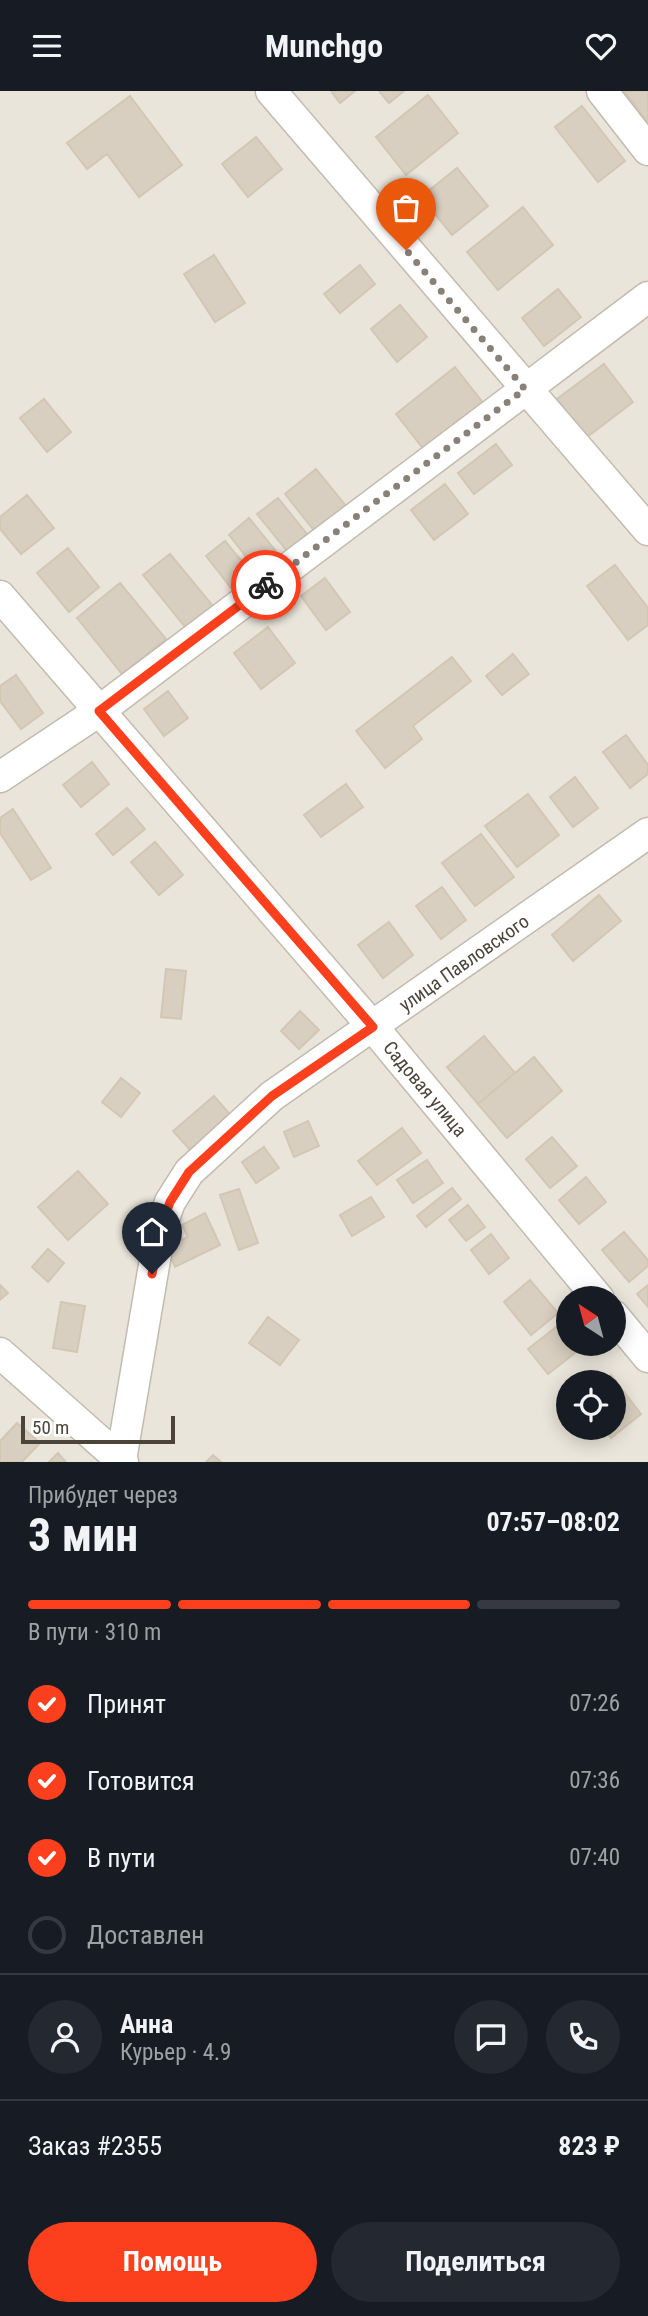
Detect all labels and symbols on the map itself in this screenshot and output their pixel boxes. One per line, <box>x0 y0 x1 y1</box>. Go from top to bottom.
pin <box>376 178 436 250</box>
courier <box>231 550 301 620</box>
street label: улица Павловского <box>395 910 533 1016</box>
street label: Садовая улица <box>378 1037 472 1141</box>
pin <box>122 1202 182 1274</box>
north arrow <box>556 1286 626 1356</box>
scale bar <box>21 1413 175 1445</box>

